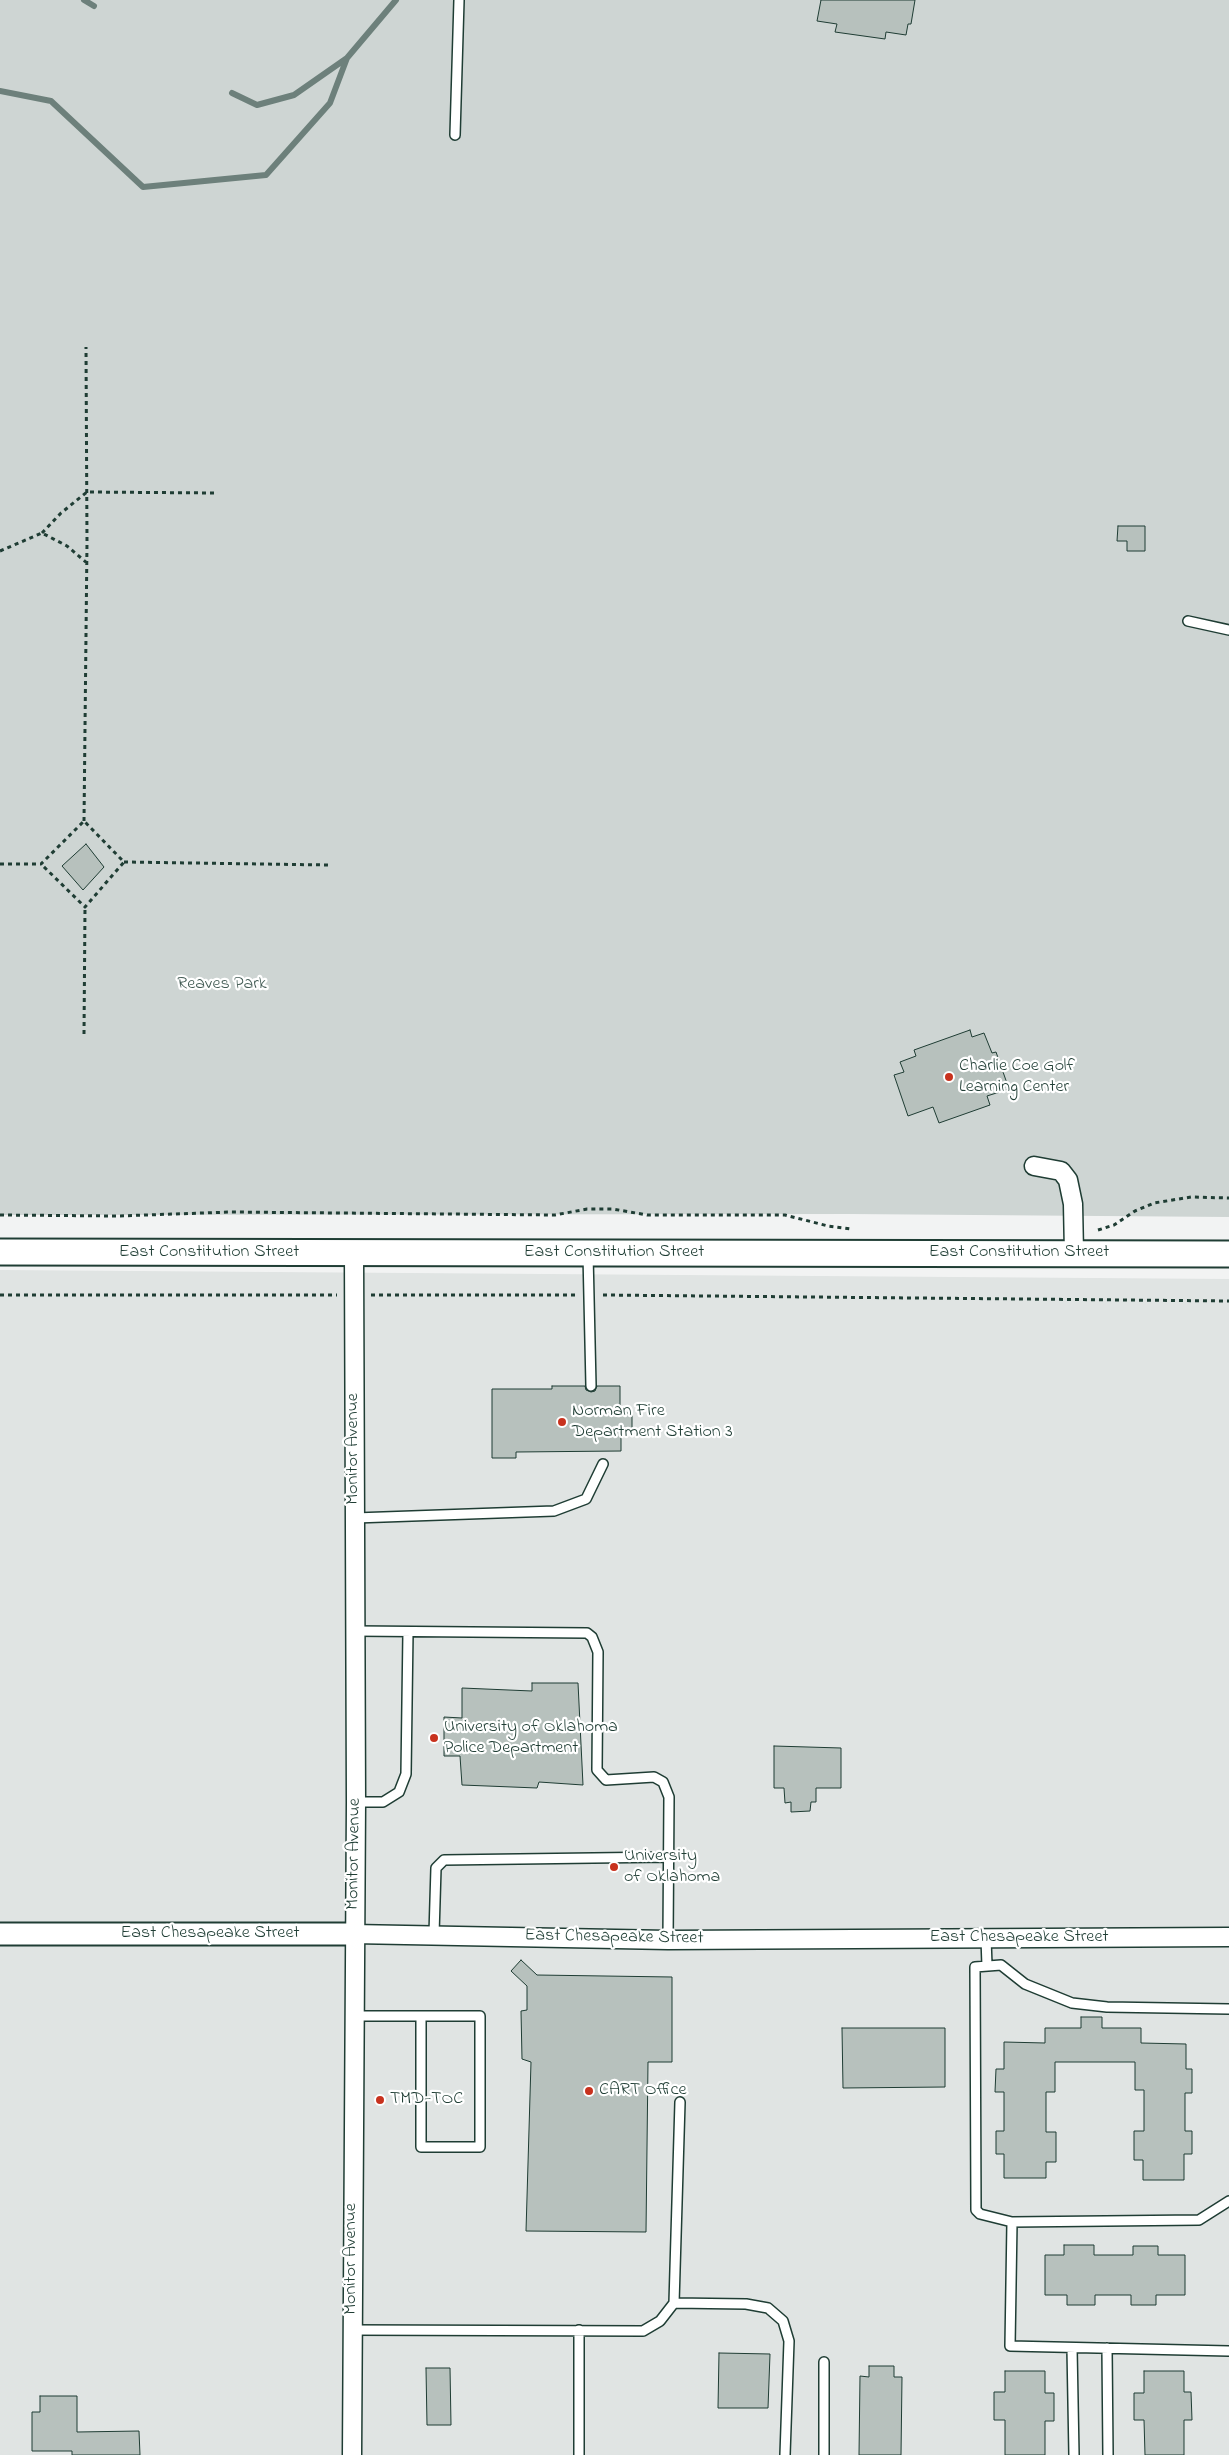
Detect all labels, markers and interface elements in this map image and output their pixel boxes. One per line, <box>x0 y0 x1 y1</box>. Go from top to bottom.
park label: Reaves Park <box>177 974 267 996</box>
place label: Charlie Coe Golf Learning Center <box>959 1056 1075 1098</box>
marker: Charlie Coe Golf Learning Center <box>943 1071 955 1083</box>
street label: East Constitution Street <box>119 1242 299 1264</box>
street label: East Constitution Street <box>524 1242 704 1264</box>
street label: East Constitution Street <box>929 1242 1109 1264</box>
street label: Monitor Avenue <box>343 1393 365 1505</box>
place label: Norman Fire Department Station 3 <box>572 1401 733 1444</box>
marker: Norman Fire Department Station 3 <box>556 1416 568 1428</box>
place label: University of Oklahoma Police Department <box>444 1717 618 1760</box>
marker: University of Oklahoma Police Department <box>428 1732 440 1744</box>
street label: Monitor Avenue <box>343 1798 367 1910</box>
place label: University of Oklahoma <box>624 1846 720 1888</box>
marker: University of Oklahoma <box>608 1861 620 1873</box>
street label: East Chesapeake Street <box>120 1923 300 1945</box>
street label: East Chesapeake Street <box>524 1926 704 1950</box>
street label: East Chesapeake Street <box>929 1927 1109 1949</box>
place label: CART Office <box>599 2080 686 2102</box>
marker: CART Office <box>583 2085 595 2097</box>
place label: TMD-TOC <box>390 2089 463 2111</box>
marker: TMD-TOC <box>374 2094 386 2106</box>
street label: Monitor Avenue <box>341 2203 363 2315</box>

